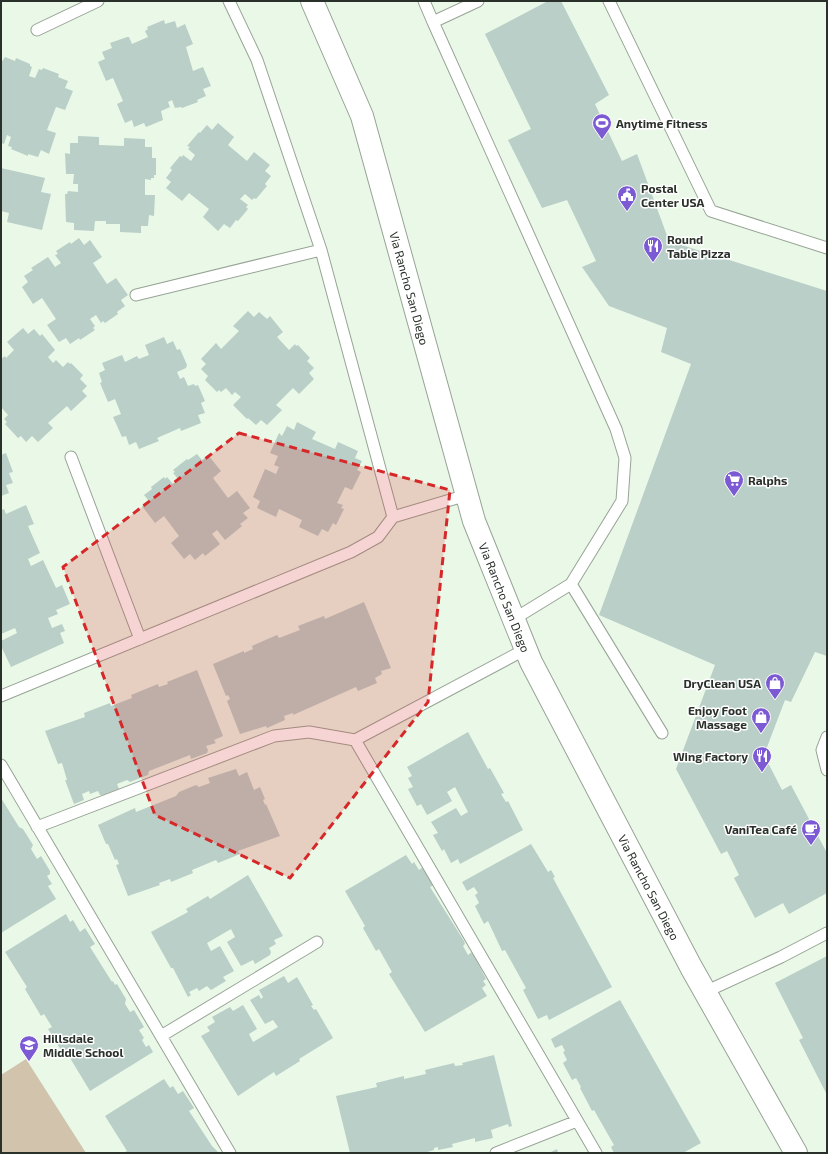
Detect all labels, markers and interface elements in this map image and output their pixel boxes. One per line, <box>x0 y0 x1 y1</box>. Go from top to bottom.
sports icon: Anytime Fitness <box>591 112 613 140</box>
place label: Anytime Fitness <box>616 116 708 131</box>
place label: Postal Center USA <box>641 181 704 209</box>
public building icon: Postal Center USA <box>616 184 638 212</box>
street label: Via Rancho San Diego <box>387 230 432 346</box>
place label: Round Table Pizza <box>667 232 731 260</box>
restaurant icon: Round Table Pizza <box>642 235 664 263</box>
supermarket icon: Ralphs <box>723 469 745 497</box>
place label: Ralphs <box>748 473 787 487</box>
street label: Via Rancho San Diego <box>476 541 533 654</box>
shop icon: DryClean USA <box>764 672 786 700</box>
place label: DryClean USA <box>683 676 761 691</box>
place label: Enjoy Foot Massage <box>688 703 747 731</box>
shop icon: Enjoy Foot Massage <box>750 706 772 734</box>
restaurant icon: Wing Factory <box>751 745 773 773</box>
place label: Wing Factory <box>673 749 748 764</box>
cafe icon: VaniTea Café <box>800 818 822 846</box>
place label: VaniTea Café <box>725 822 797 836</box>
street label: Via Rancho San Diego <box>616 832 683 942</box>
place label: Hillsdale Middle School <box>43 1031 123 1059</box>
school or university icon: Hillsdale Middle School <box>18 1034 40 1062</box>

